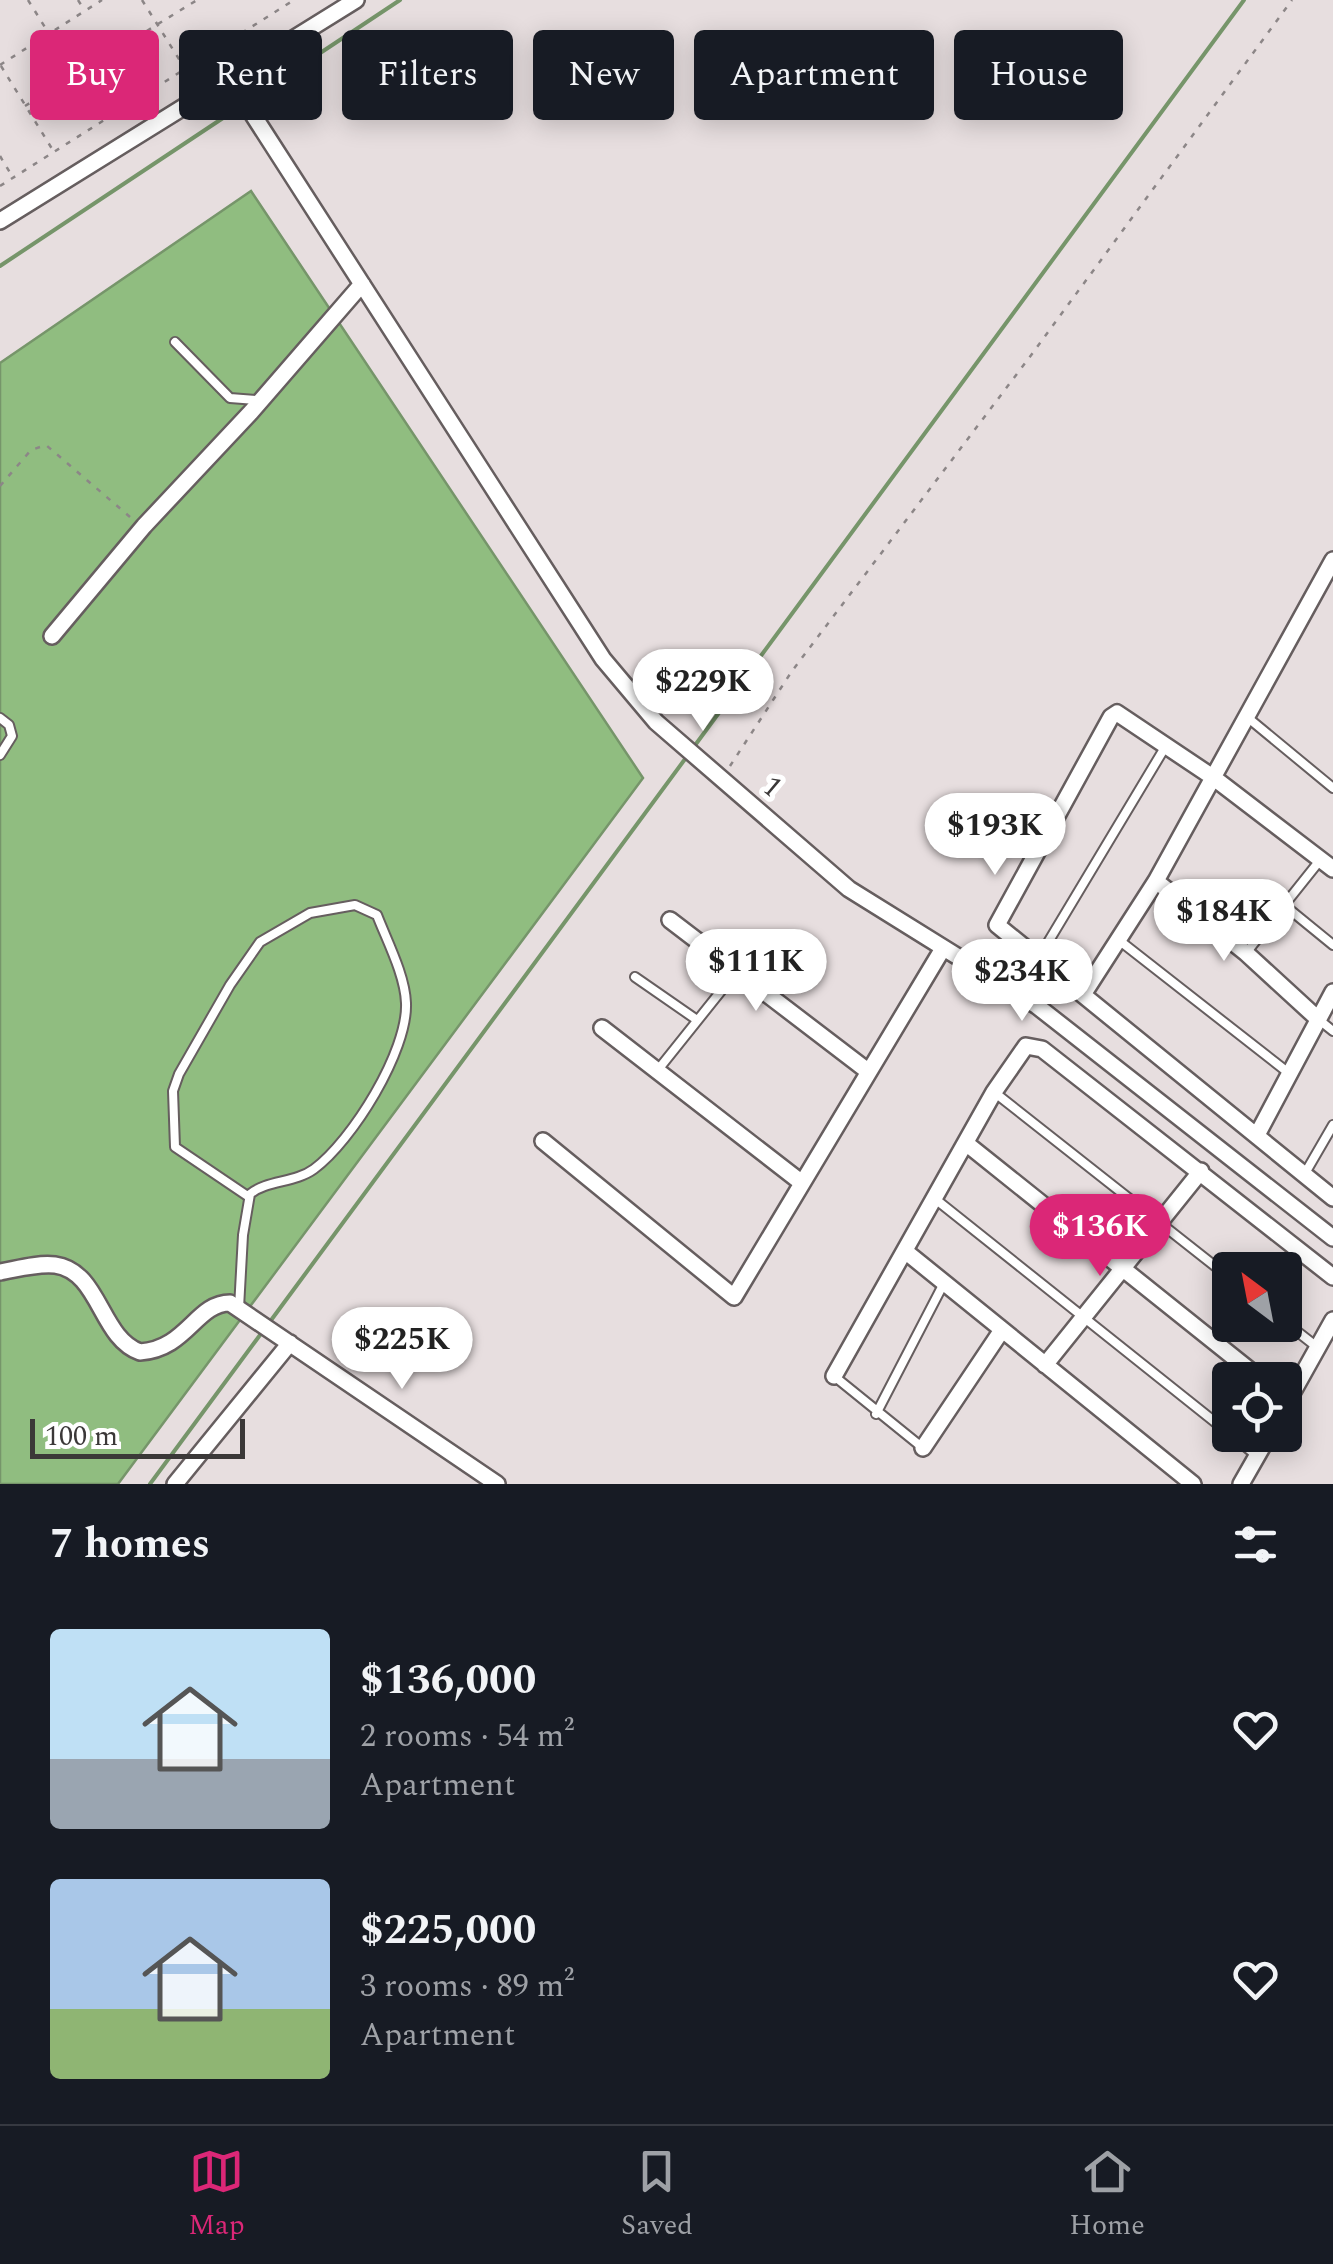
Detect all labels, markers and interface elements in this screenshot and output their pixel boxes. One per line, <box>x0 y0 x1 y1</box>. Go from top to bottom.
chip: Buy <box>30 30 159 120</box>
chip: Rent <box>179 30 322 120</box>
chip: Filters <box>342 30 513 120</box>
chip: New <box>533 30 674 120</box>
chip: Apartment <box>694 30 934 120</box>
chip: House <box>954 30 1123 120</box>
pin: $229K <box>633 649 773 734</box>
text: $229K <box>655 657 751 706</box>
street label: 1 <box>751 765 793 809</box>
pin: $193K <box>925 793 1065 878</box>
text: $193K <box>947 801 1043 850</box>
pin: $184K <box>1154 879 1294 964</box>
text: $184K <box>1176 887 1272 936</box>
pin: $111K <box>686 929 826 1014</box>
text: $111K <box>708 937 804 986</box>
pin: $234K <box>952 939 1092 1024</box>
text: $234K <box>974 947 1070 996</box>
pin: $136K <box>1030 1194 1170 1279</box>
text: $136K <box>1052 1202 1148 1251</box>
north arrow <box>1212 1252 1302 1342</box>
map controls <box>1212 1252 1302 1452</box>
pin: $225K <box>332 1307 472 1392</box>
text: $225K <box>354 1315 450 1364</box>
button: locate <box>1212 1362 1302 1452</box>
scale bar <box>30 1414 245 1458</box>
text: 100 m <box>45 1415 118 1458</box>
text: 7 homes <box>50 1513 210 1576</box>
icon: filters <box>1228 1517 1283 1572</box>
text: $136,000 <box>360 1649 536 1712</box>
icon: home <box>130 1669 250 1789</box>
icon: heart <box>1228 1702 1283 1757</box>
text: 2 rooms · 54 m² <box>360 1712 574 1761</box>
text: Apartment <box>360 1761 515 1810</box>
text: $225,000 <box>360 1899 536 1962</box>
icon: home <box>130 1919 250 2039</box>
icon: heart <box>1228 1952 1283 2007</box>
text: 3 rooms · 89 m² <box>360 1962 574 2011</box>
text: Apartment <box>360 2011 515 2060</box>
tab: Map <box>188 2144 245 2247</box>
tab: Saved <box>621 2144 693 2247</box>
tab: Home <box>1069 2144 1145 2247</box>

